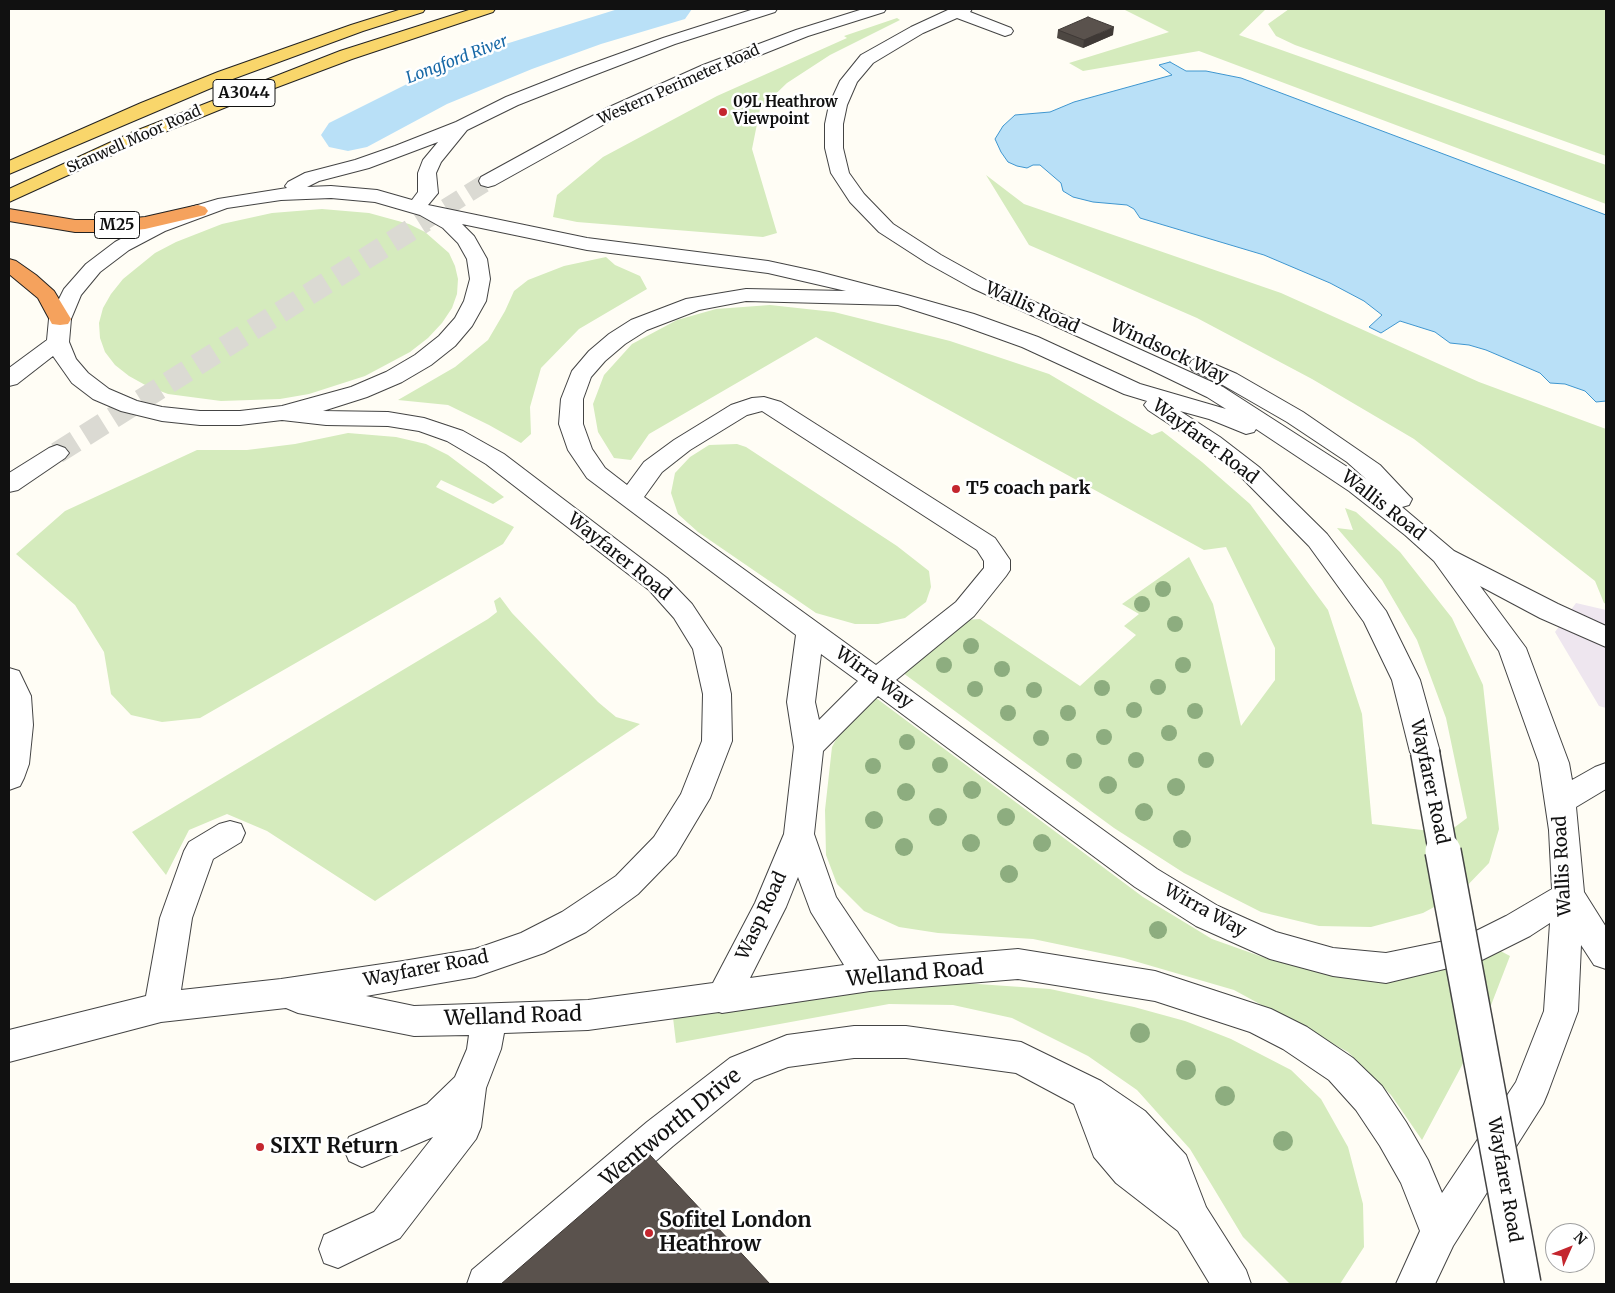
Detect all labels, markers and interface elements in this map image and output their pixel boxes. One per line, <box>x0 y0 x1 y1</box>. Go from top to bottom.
water label: Longford River <box>403 32 511 88</box>
street label: Western Perimeter Road <box>595 41 763 129</box>
road number: A3044 <box>213 80 275 106</box>
place label: 09L Heathrow Viewpoint <box>733 94 838 129</box>
street label: Stanwell Moor Road <box>64 102 204 178</box>
marker: 09L Heathrow Viewpoint <box>717 106 729 118</box>
road number: M25 <box>94 212 140 238</box>
street label: Wallis Road <box>982 278 1082 338</box>
street label: Windsock Way <box>1106 315 1232 389</box>
street label: Wayfarer Road <box>1148 395 1262 489</box>
street label: Wallis Road <box>1337 466 1429 546</box>
place label: T5 coach park <box>966 478 1090 500</box>
marker: T5 coach park <box>950 483 962 495</box>
street label: Wayfarer Road <box>563 509 675 605</box>
street label: Wirra Way <box>831 643 917 713</box>
street label: Wayfarer Road <box>1405 718 1453 846</box>
street label: Wallis Road <box>1550 815 1576 917</box>
street label: Wasp Road <box>732 869 792 963</box>
street label: Wirra Way <box>1160 880 1250 942</box>
street label: Wayfarer Road <box>362 946 490 992</box>
street label: Welland Road <box>845 955 985 993</box>
street label: Welland Road <box>444 1002 582 1032</box>
street label: Wentworth Drive <box>596 1064 746 1192</box>
street label: Wayfarer Road <box>1482 1116 1526 1244</box>
place label: SIXT Return <box>270 1134 399 1160</box>
marker: SIXT Return <box>254 1141 266 1153</box>
place label: Sofitel London Heathrow <box>659 1208 811 1258</box>
north arrow <box>1545 1223 1595 1273</box>
marker: Sofitel London Heathrow <box>643 1227 655 1239</box>
text: N <box>1570 1228 1590 1249</box>

